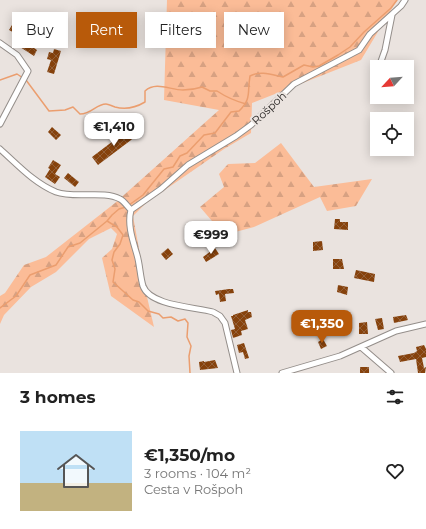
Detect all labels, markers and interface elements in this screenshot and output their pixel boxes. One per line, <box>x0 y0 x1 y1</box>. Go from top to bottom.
chip: Buy <box>12 12 68 48</box>
chip: Rent <box>76 12 137 48</box>
chip: Filters <box>145 12 216 48</box>
chip: New <box>224 12 284 48</box>
north arrow <box>370 60 414 104</box>
map controls <box>370 60 414 156</box>
street label: Rošpoh <box>249 89 289 127</box>
button: locate <box>370 112 414 156</box>
pin: €1,410 <box>81 113 147 147</box>
text: €1,410 <box>93 118 135 134</box>
pin: €999 <box>187 221 235 255</box>
text: €999 <box>193 226 229 242</box>
pin: €1,350 <box>289 310 355 344</box>
text: €1,350 <box>300 315 344 331</box>
icon: filters <box>384 386 406 408</box>
text: 3 homes <box>20 387 95 407</box>
text: €1,350/mo <box>144 445 235 465</box>
icon: home <box>52 447 100 495</box>
icon: heart <box>384 460 406 482</box>
text: 3 rooms · 104 m² <box>144 465 251 481</box>
text: Cesta v Rošpoh <box>144 481 243 497</box>

